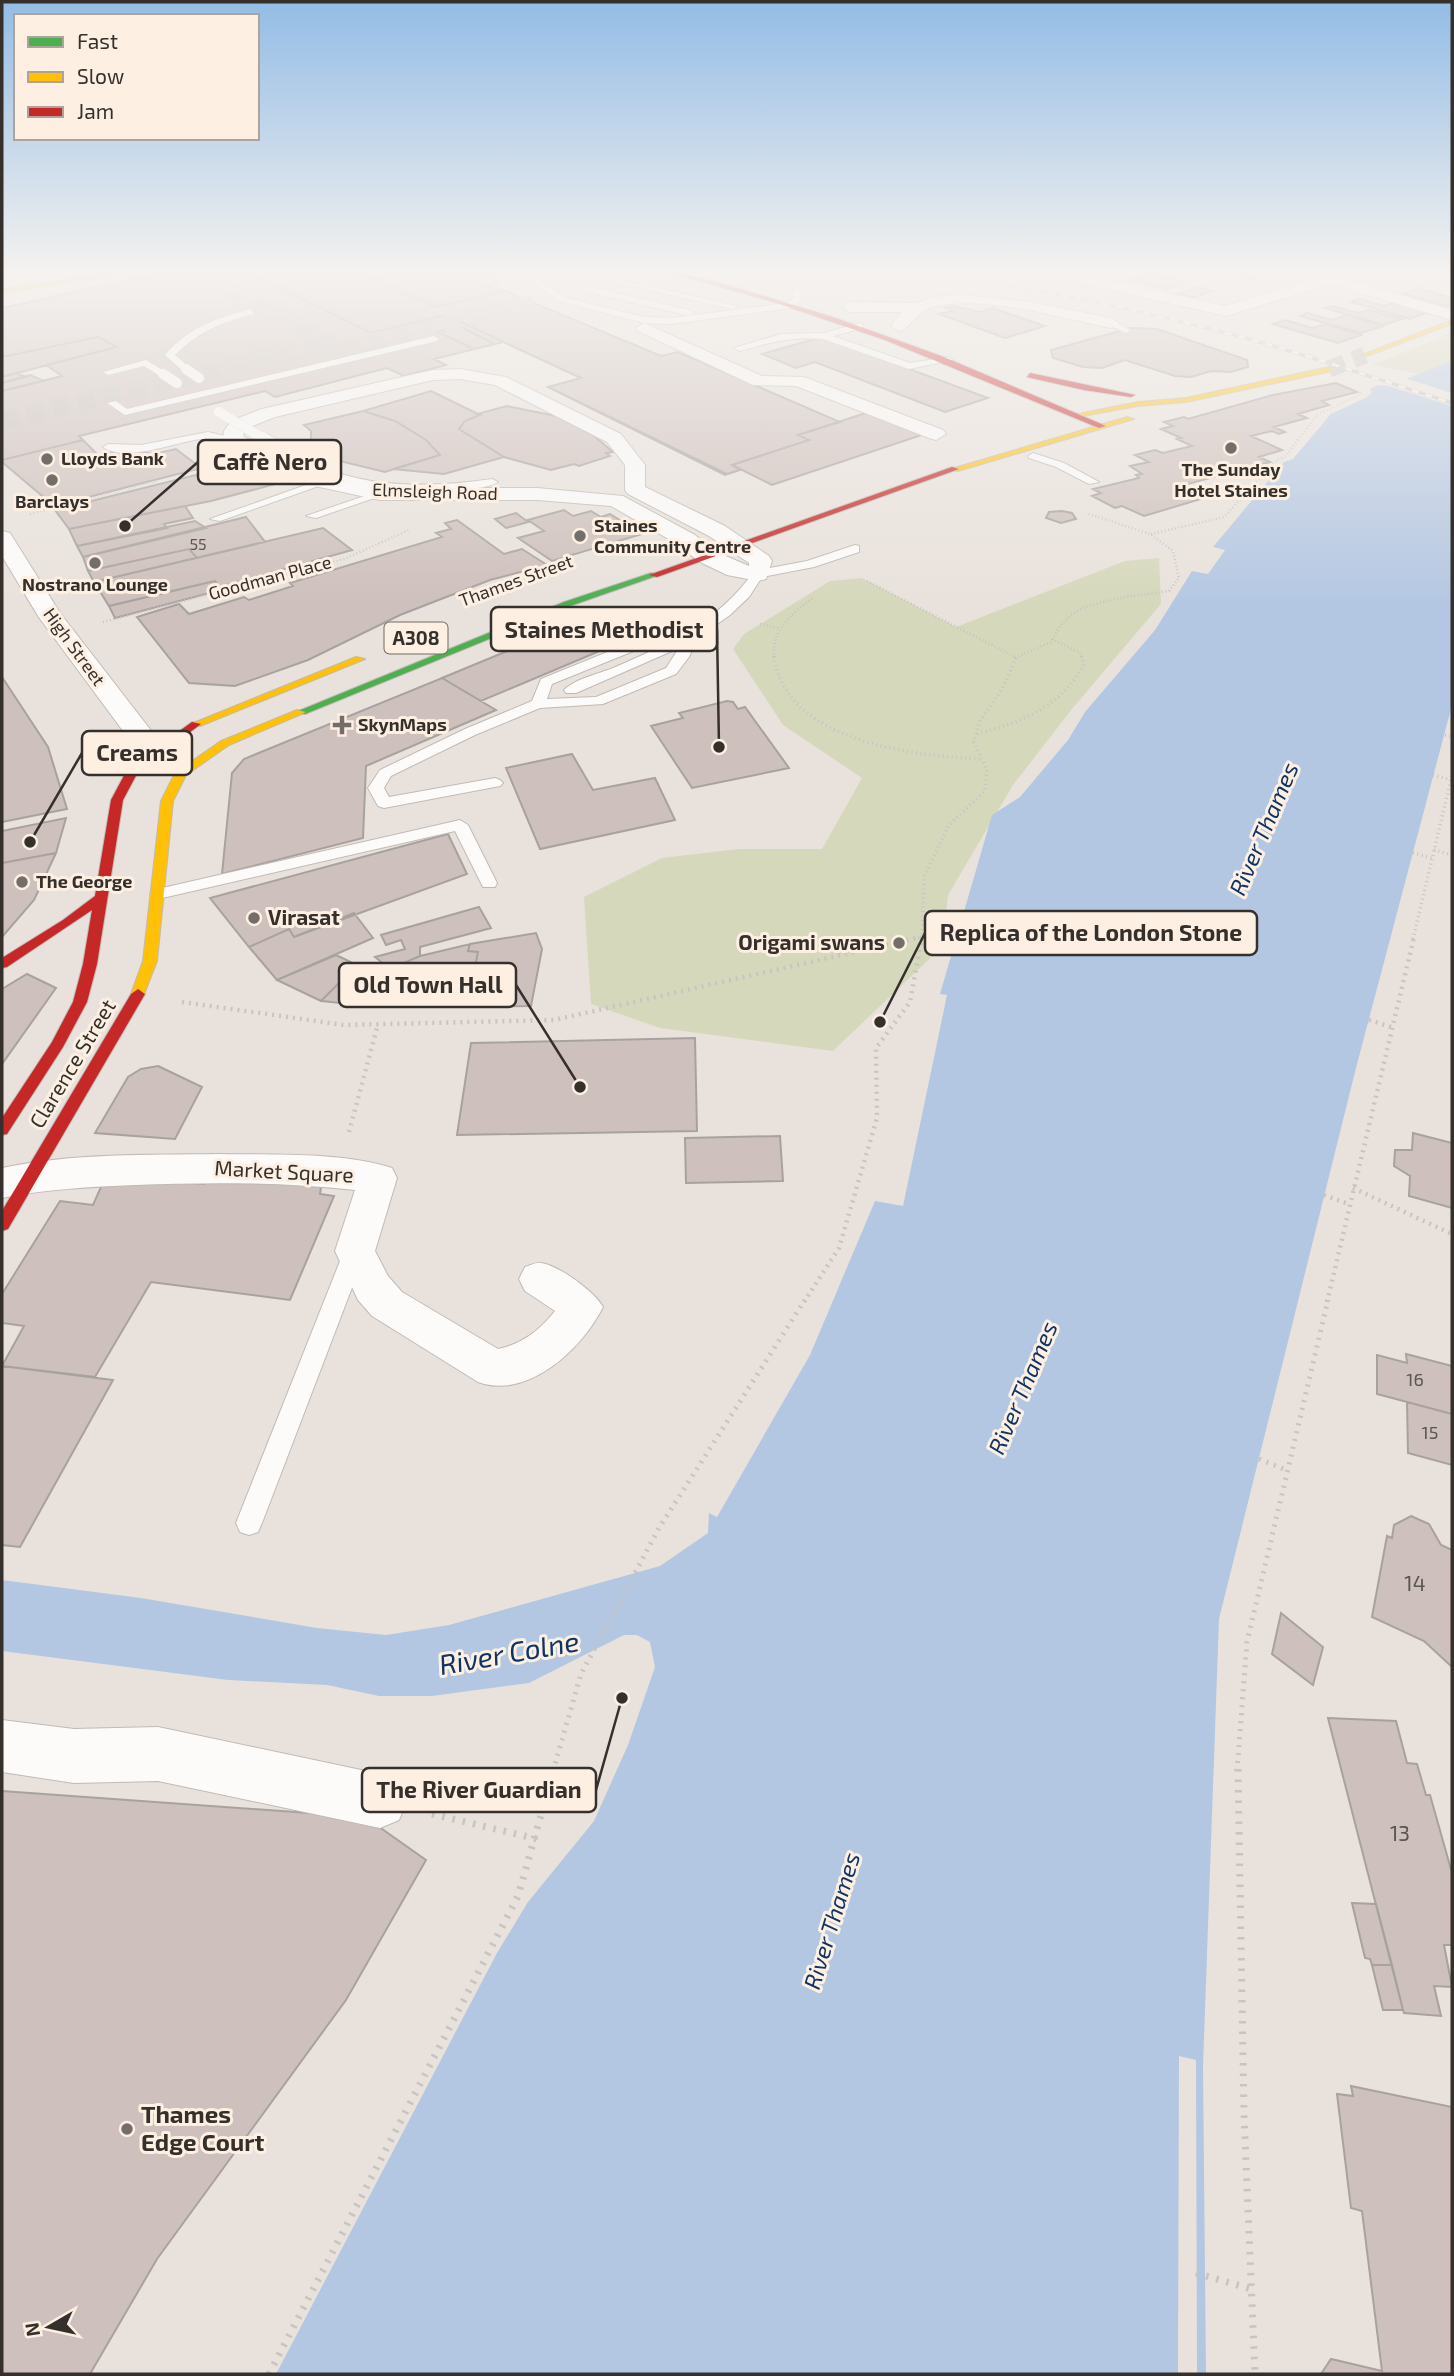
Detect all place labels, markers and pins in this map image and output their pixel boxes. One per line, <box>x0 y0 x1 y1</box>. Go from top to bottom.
callout: Caffè Nero <box>198 440 341 484</box>
marker: The Sunday Hotel Staines <box>1223 440 1239 456</box>
place label: Lloyds Bank <box>61 447 164 469</box>
marker: Lloyds Bank <box>39 451 55 467</box>
place label: The Sunday Hotel Staines <box>1174 458 1288 501</box>
marker: Barclays <box>44 472 60 488</box>
place label: Barclays <box>15 490 89 512</box>
place label: Staines Community Centre <box>594 514 751 557</box>
marker: Staines Community Centre <box>572 528 588 544</box>
marker: Nostrano Lounge <box>87 555 103 571</box>
place label: Nostrano Lounge <box>22 573 168 595</box>
callout: Staines Methodist <box>491 607 717 651</box>
place label: SkynMaps <box>358 713 447 735</box>
marker: SkynMaps <box>332 715 352 735</box>
callout: Creams <box>82 731 192 775</box>
place label: The George <box>36 870 132 892</box>
marker: The George <box>14 874 30 890</box>
place label: Virasat <box>268 904 340 929</box>
marker: Virasat <box>246 910 262 926</box>
callout: Replica of the London Stone <box>925 911 1257 955</box>
place label: Origami swans <box>738 929 885 954</box>
marker: Origami swans <box>891 935 907 951</box>
callout: Old Town Hall <box>339 963 516 1007</box>
callout: The River Guardian <box>362 1768 596 1812</box>
place label: Thames Edge Court <box>141 2099 264 2156</box>
marker: Thames Edge Court <box>119 2121 135 2137</box>

